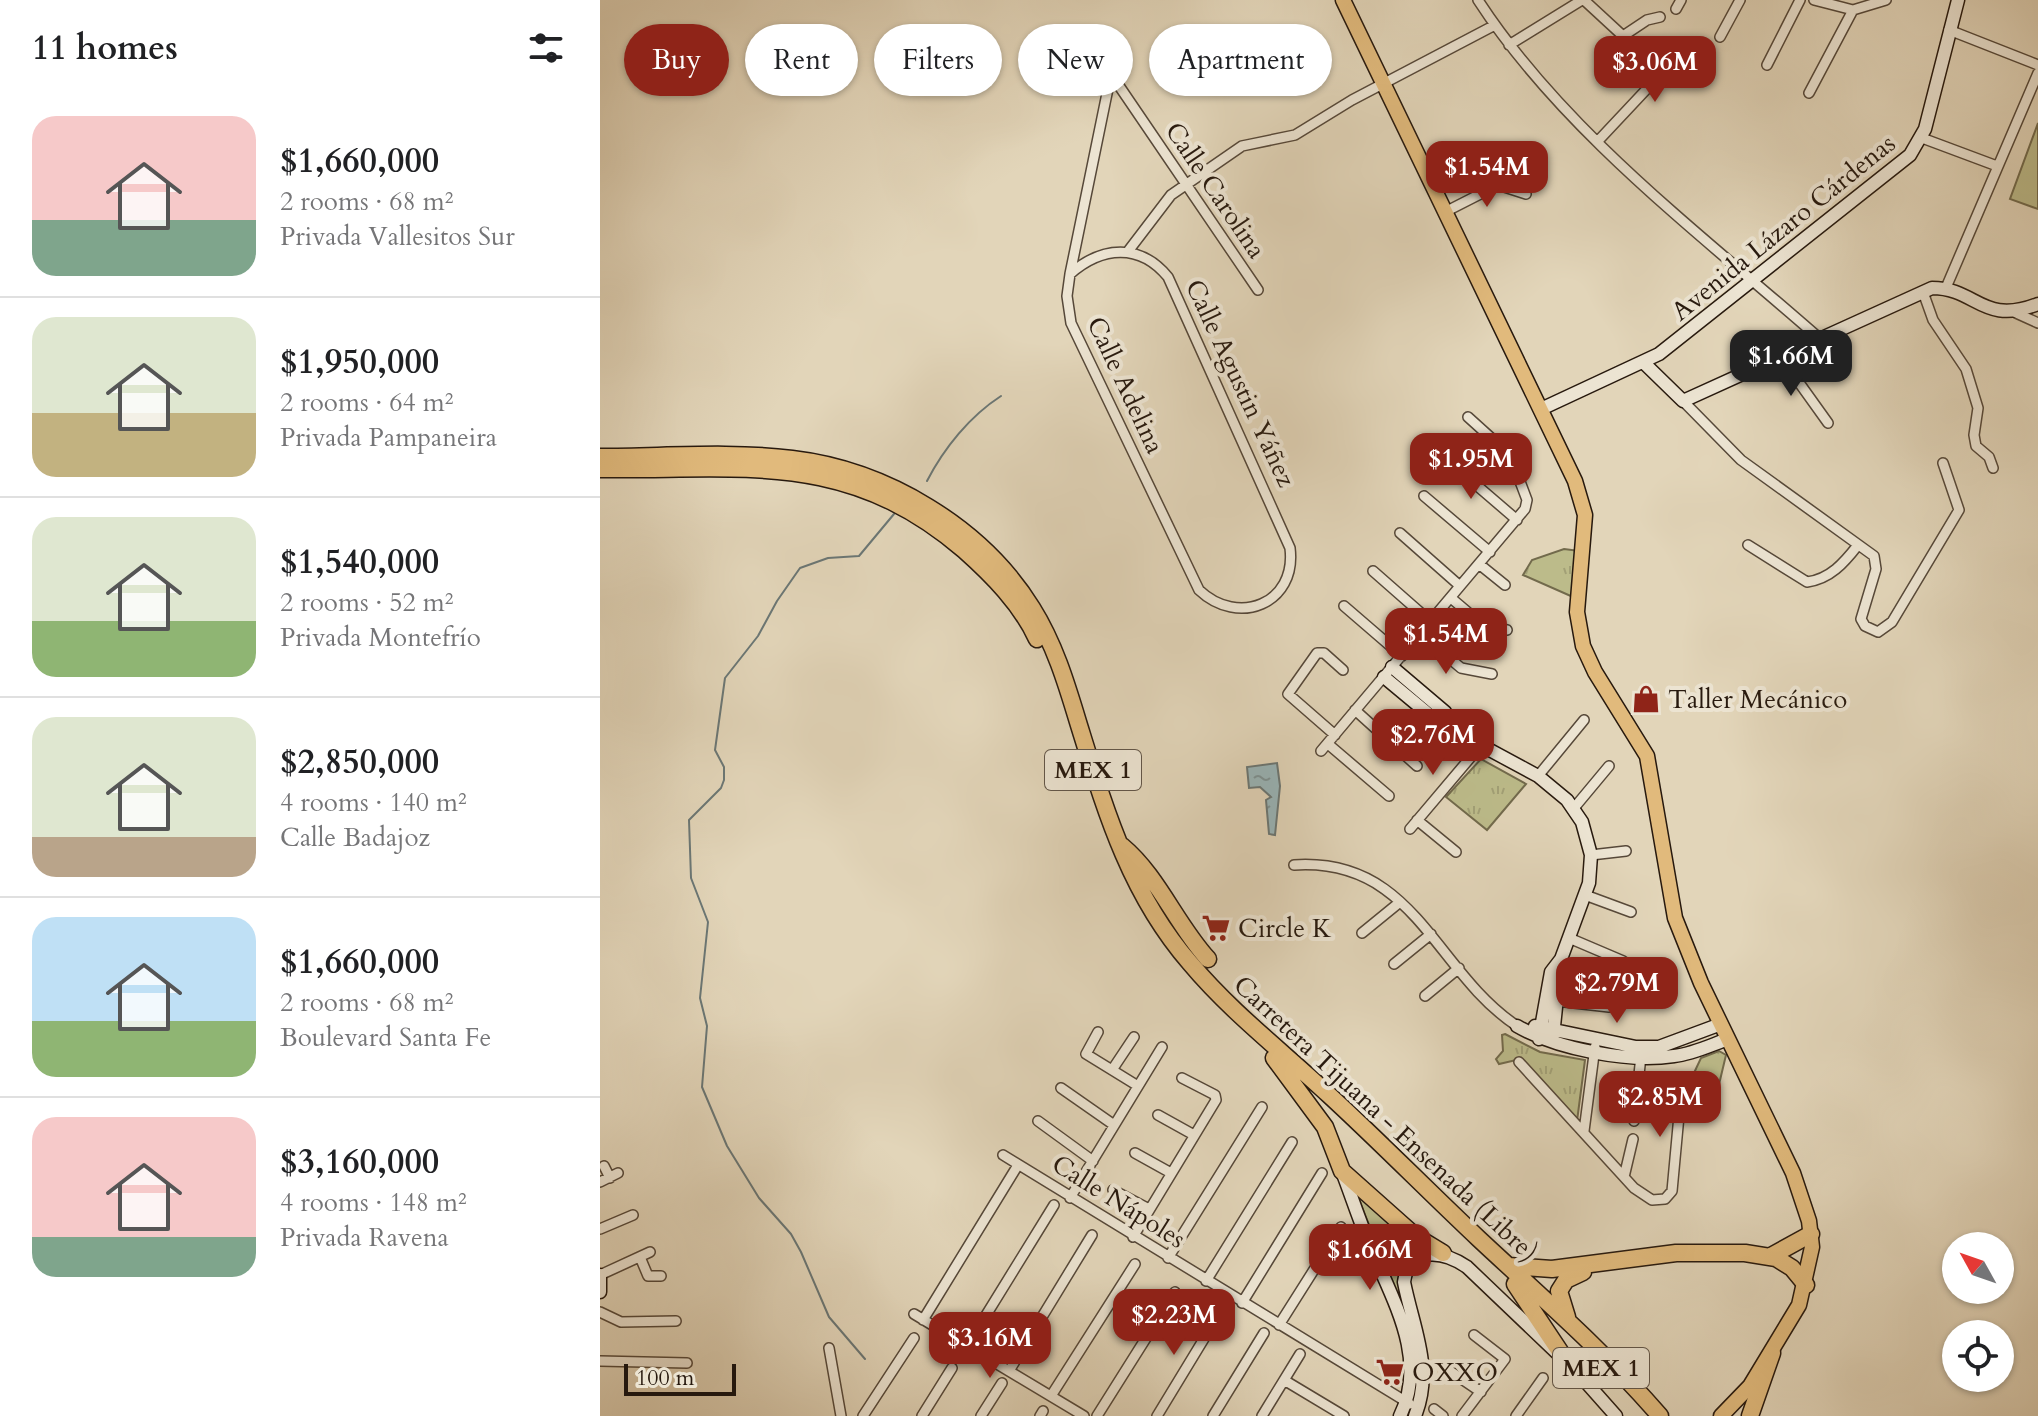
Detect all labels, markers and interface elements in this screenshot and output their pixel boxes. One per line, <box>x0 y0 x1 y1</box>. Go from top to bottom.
chip: Buy <box>624 24 729 96</box>
chip: Rent <box>745 24 858 96</box>
chip: Filters <box>874 24 1002 96</box>
chip: New <box>1018 24 1133 96</box>
chip: Apartment <box>1149 24 1332 96</box>
text: 11 homes <box>32 25 178 71</box>
icon: filters <box>524 26 568 70</box>
pin: $3.06M <box>1590 36 1720 104</box>
text: $3.06M <box>1612 44 1698 79</box>
street label: Calle Carolina <box>1157 115 1274 265</box>
street label: Avenida Lázaro Cárdenas <box>1664 126 1903 329</box>
text: $1,660,000 <box>280 138 439 184</box>
pin: $1.54M <box>1422 141 1552 209</box>
icon: home <box>96 148 192 244</box>
text: $1.54M <box>1444 149 1530 184</box>
text: 2 rooms · 68 m² <box>280 184 453 219</box>
text: Privada Vallesitos Sur <box>280 219 515 254</box>
street label: Calle Agustin Yáñez <box>1177 274 1304 493</box>
street label: Calle Adelina <box>1079 311 1173 459</box>
pin: $1.66M <box>1726 330 1856 398</box>
text: $1.66M <box>1748 338 1834 373</box>
text: $1,950,000 <box>280 339 439 385</box>
icon: home <box>96 349 192 445</box>
text: 2 rooms · 64 m² <box>280 385 453 420</box>
text: Privada Pampaneira <box>280 420 497 455</box>
pin: $1.95M <box>1406 433 1536 501</box>
text: $1.95M <box>1428 441 1514 476</box>
text: $1,540,000 <box>280 539 439 585</box>
icon: home <box>96 549 192 645</box>
text: 2 rooms · 52 m² <box>280 585 453 620</box>
pin: $1.54M <box>1381 608 1511 676</box>
text: $1.54M <box>1403 616 1489 651</box>
text: Privada Montefrío <box>280 620 481 655</box>
place label: Taller Mecánico <box>1668 682 1847 717</box>
shop icon: Taller Mecánico <box>1631 684 1661 714</box>
pin: $2.76M <box>1368 709 1498 777</box>
text: $2.76M <box>1390 717 1476 752</box>
text: $2,850,000 <box>280 739 439 785</box>
icon: home <box>96 749 192 845</box>
road number: MEX 1 <box>1045 750 1141 790</box>
text: 4 rooms · 140 m² <box>280 785 467 820</box>
text: Calle Badajoz <box>280 820 430 855</box>
place label: Circle K <box>1238 911 1332 946</box>
supermarket icon: Circle K <box>1201 913 1231 943</box>
text: $1,660,000 <box>280 939 439 985</box>
icon: home <box>96 949 192 1045</box>
pin: $2.79M <box>1552 957 1682 1025</box>
text: $2.79M <box>1574 965 1660 1000</box>
street label: Carretera Tijuana - Ensenada (Libre) <box>1226 968 1546 1269</box>
text: 2 rooms · 68 m² <box>280 985 453 1020</box>
text: Boulevard Santa Fe <box>280 1020 491 1055</box>
pin: $2.85M <box>1595 1071 1725 1139</box>
text: $2.85M <box>1617 1079 1703 1114</box>
text: $3,160,000 <box>280 1139 439 1185</box>
street label: Calle Nápoles <box>1045 1146 1192 1256</box>
icon: home <box>96 1149 192 1245</box>
text: 4 rooms · 148 m² <box>280 1185 467 1220</box>
text: Privada Ravena <box>280 1220 449 1255</box>
pin: $1.66M <box>1305 1224 1435 1292</box>
text: $1.66M <box>1327 1232 1413 1267</box>
north arrow <box>1942 1232 2014 1304</box>
map controls <box>1942 1232 2014 1392</box>
pin: $2.23M <box>1109 1289 1239 1357</box>
text: $2.23M <box>1131 1297 1217 1332</box>
pin: $3.16M <box>925 1312 1055 1380</box>
text: $3.16M <box>947 1320 1033 1355</box>
button: locate <box>1942 1320 2014 1392</box>
road number: MEX 1 <box>1553 1348 1649 1388</box>
place label: OXXO <box>1412 1355 1498 1390</box>
supermarket icon: OXXO <box>1375 1357 1405 1387</box>
scale bar <box>624 1360 736 1396</box>
text: 100 m <box>636 1363 694 1393</box>

